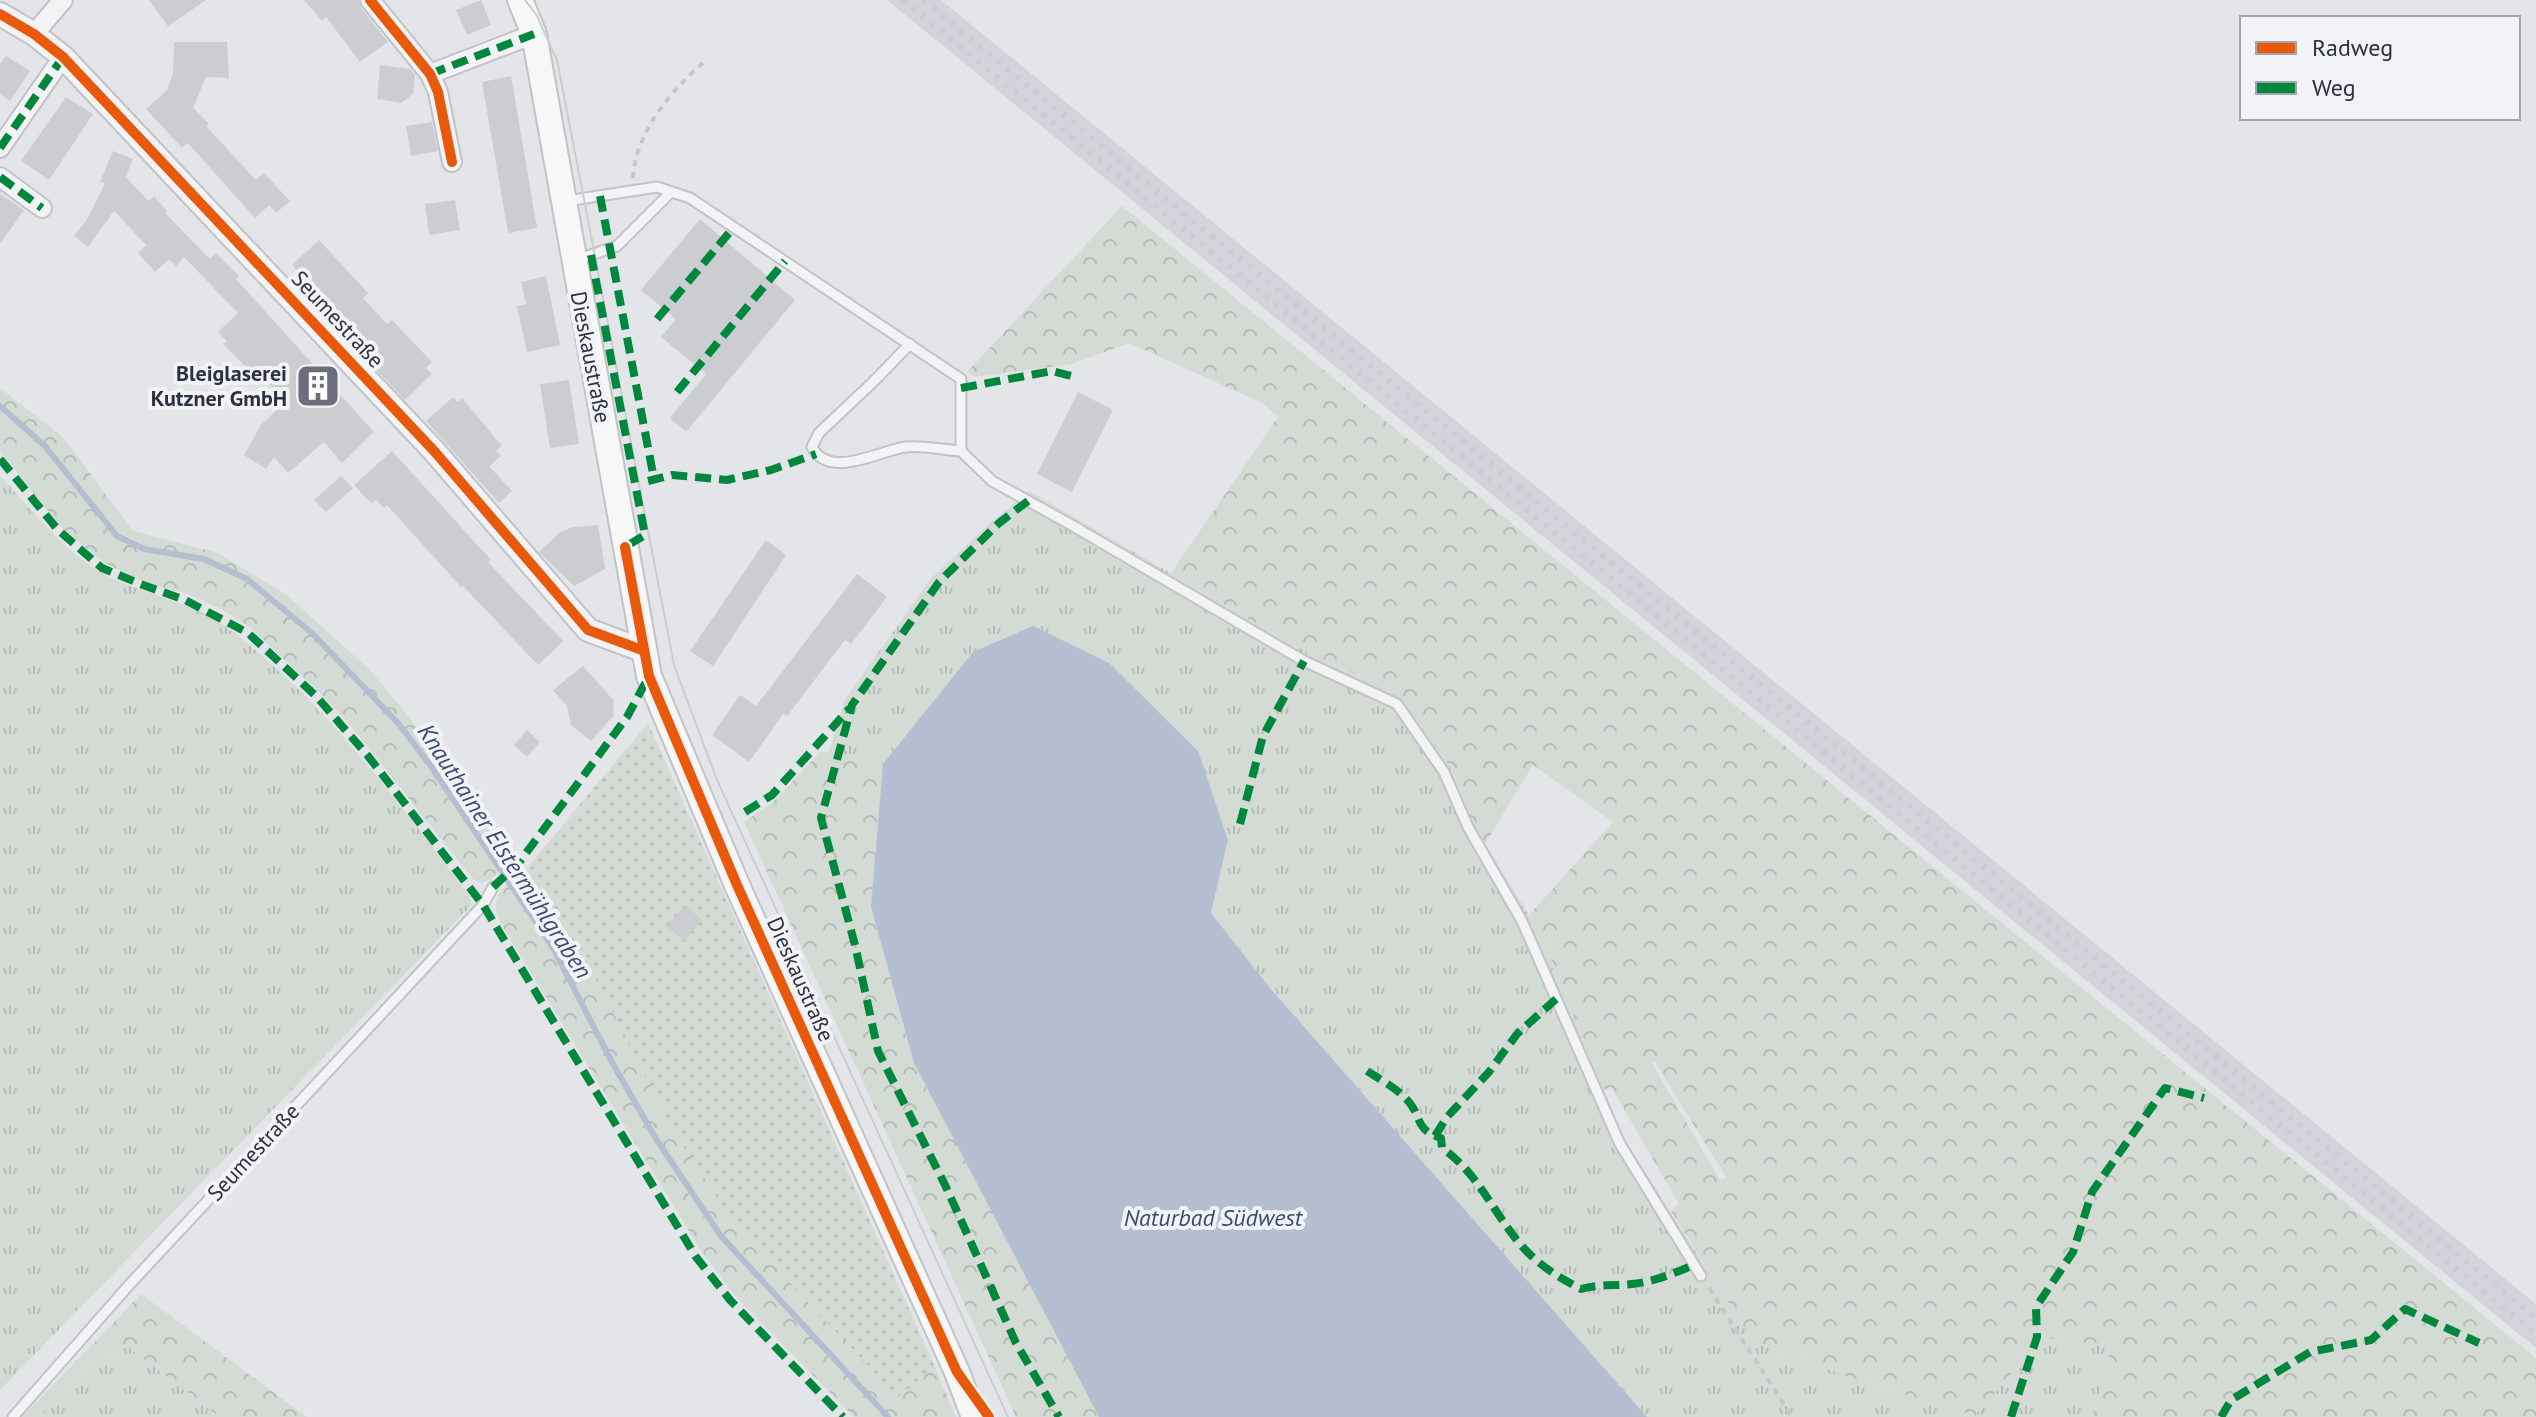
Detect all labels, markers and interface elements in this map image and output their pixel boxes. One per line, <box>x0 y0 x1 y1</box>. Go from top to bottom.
legend <box>2240 16 2520 120</box>
text: Radweg <box>2312 32 2393 63</box>
text: Weg <box>2312 72 2356 103</box>
street label: Seumestraße <box>286 264 390 374</box>
street label: Dieskaustraße <box>565 289 617 425</box>
place label: Bleiglaserei Kutzner GmbH <box>151 359 287 412</box>
building icon: Bleiglaserei Kutzner GmbH <box>294 362 342 410</box>
water label: Knauthainer Elstermühlgraben <box>411 718 599 984</box>
street label: Dieskaustraße <box>761 912 841 1046</box>
street label: Seumestraße <box>201 1097 305 1207</box>
water label: Naturbad Südwest <box>1124 1202 1304 1233</box>

